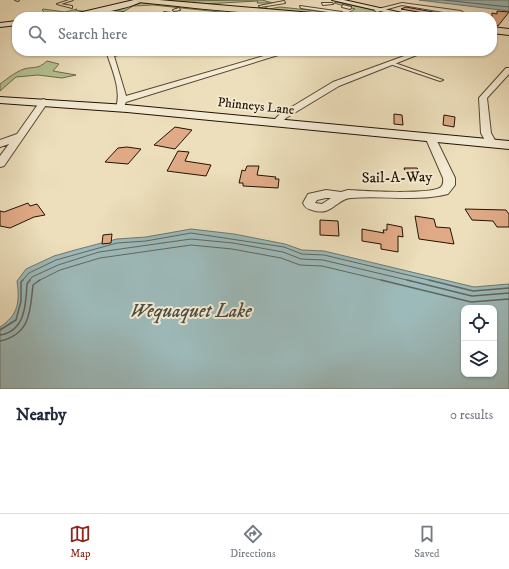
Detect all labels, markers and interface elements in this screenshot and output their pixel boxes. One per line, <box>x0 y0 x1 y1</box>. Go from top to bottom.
search box <box>12 12 497 56</box>
icon: search <box>26 23 48 45</box>
text: Search here <box>58 25 127 44</box>
street label: Phinneys Lane <box>217 94 295 118</box>
street label: Sail-A-Way <box>362 167 433 188</box>
water label: Wequaquet Lake <box>130 300 252 324</box>
map controls <box>461 305 497 377</box>
button: locate <box>461 305 497 341</box>
button: layers <box>461 341 497 377</box>
text: Nearby <box>16 404 66 426</box>
text: 0 results <box>450 407 493 423</box>
tab: Map <box>69 523 91 561</box>
tab: Directions <box>230 523 276 561</box>
tab: Saved <box>414 523 440 561</box>

